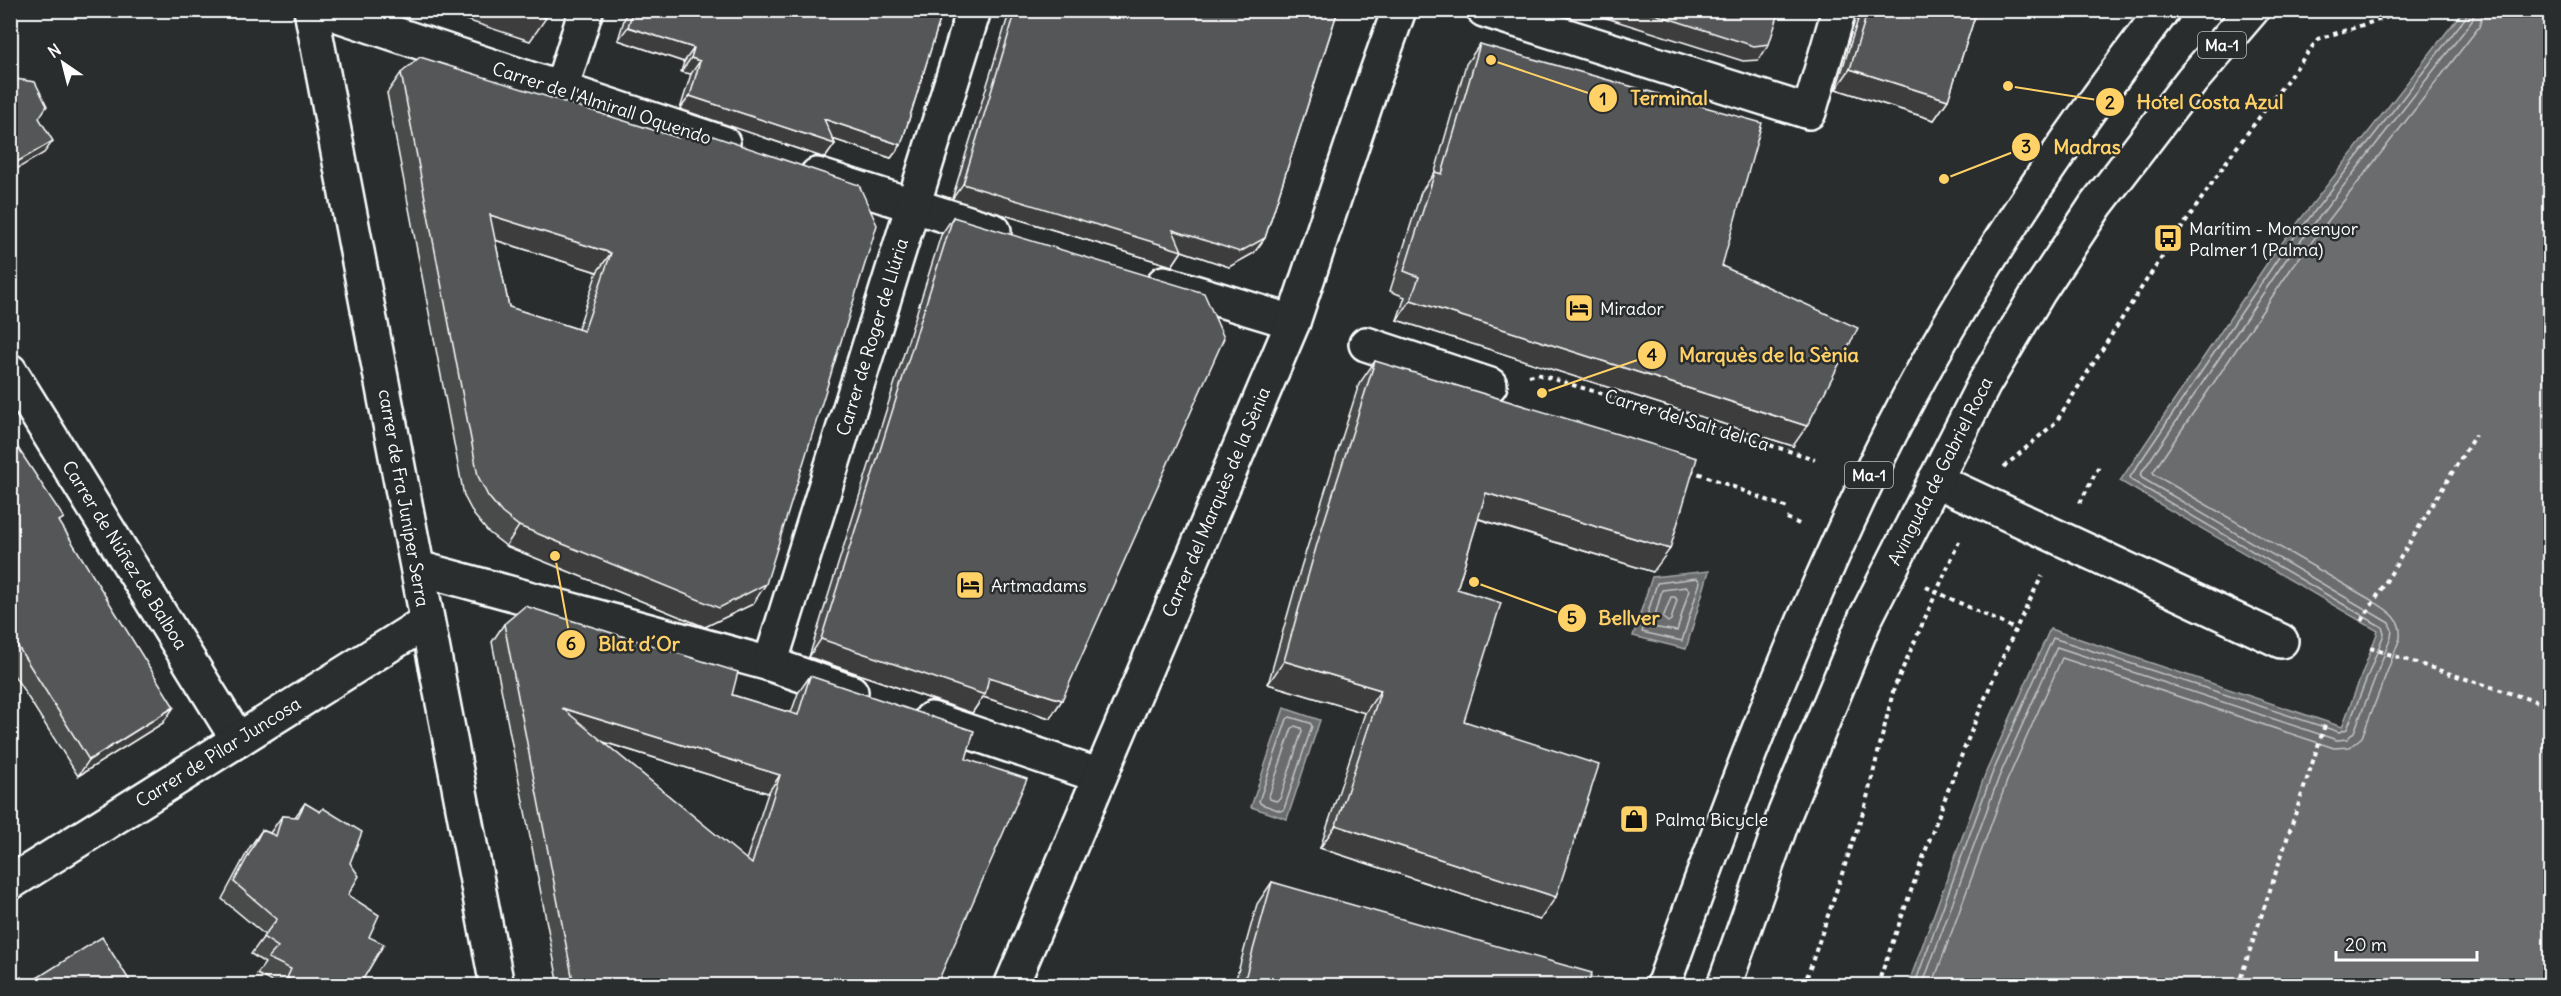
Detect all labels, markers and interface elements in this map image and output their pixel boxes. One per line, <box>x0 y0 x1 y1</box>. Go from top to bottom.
road number: Ma-1 <box>2198 32 2246 58</box>
north arrow <box>33 33 93 93</box>
text: N <box>44 39 65 62</box>
street label: Carrer de l'Almirall Oquendo <box>490 57 714 149</box>
callout: Terminal <box>1588 79 1719 117</box>
callout: Hotel Costa Azul <box>2095 83 2296 121</box>
text: Terminal <box>1630 85 1708 110</box>
text: 1 <box>1599 87 1607 110</box>
text: Hotel Costa Azul <box>2137 89 2283 114</box>
text: 2 <box>2105 91 2115 114</box>
callout: Madras <box>2011 128 2133 166</box>
text: Madras <box>2053 134 2121 159</box>
text: 3 <box>2021 135 2031 158</box>
place label: Marítim - Monsenyor Palmer 1 (Palma) <box>2189 217 2359 261</box>
bus stop icon: Marítim - Monsenyor Palmer 1 (Palma) <box>2152 222 2184 254</box>
street label: Carrer de Roger de Llúria <box>831 236 913 438</box>
hotel icon: Mirador <box>1563 292 1595 324</box>
place label: Mirador <box>1600 297 1665 320</box>
callout: Marquès de la Sènia <box>1637 336 1871 374</box>
text: Marquès de la Sènia <box>1679 342 1860 367</box>
text: 4 <box>1647 343 1658 366</box>
street label: Avinguda de Gabriel Roca <box>1883 373 1997 569</box>
street label: Carrer del Marquès de la Sènia <box>1157 383 1275 621</box>
street label: Carrer del Salt del Ca <box>1602 384 1772 456</box>
street label: carrer de Fra Juníper Serra <box>374 387 434 609</box>
street label: Carrer de Núñez de Balboa <box>57 456 193 654</box>
road number: Ma-1 <box>1845 462 1893 488</box>
hotel icon: Artmadams <box>954 569 986 601</box>
place label: Artmadams <box>991 574 1087 597</box>
callout: Bellver <box>1557 599 1672 637</box>
text: Bellver <box>1598 605 1661 630</box>
text: 5 <box>1567 606 1577 629</box>
callout: Blat d´Or <box>556 625 691 663</box>
text: Blat d´Or <box>598 631 681 656</box>
text: 6 <box>566 632 576 655</box>
street label: Carrer de Pilar Juncosa <box>131 692 305 812</box>
shop icon: Palma Bicycle <box>1618 803 1650 835</box>
place label: Palma Bicycle <box>1655 808 1768 831</box>
scale bar <box>2336 924 2477 962</box>
text: 20 m <box>2345 933 2387 956</box>

